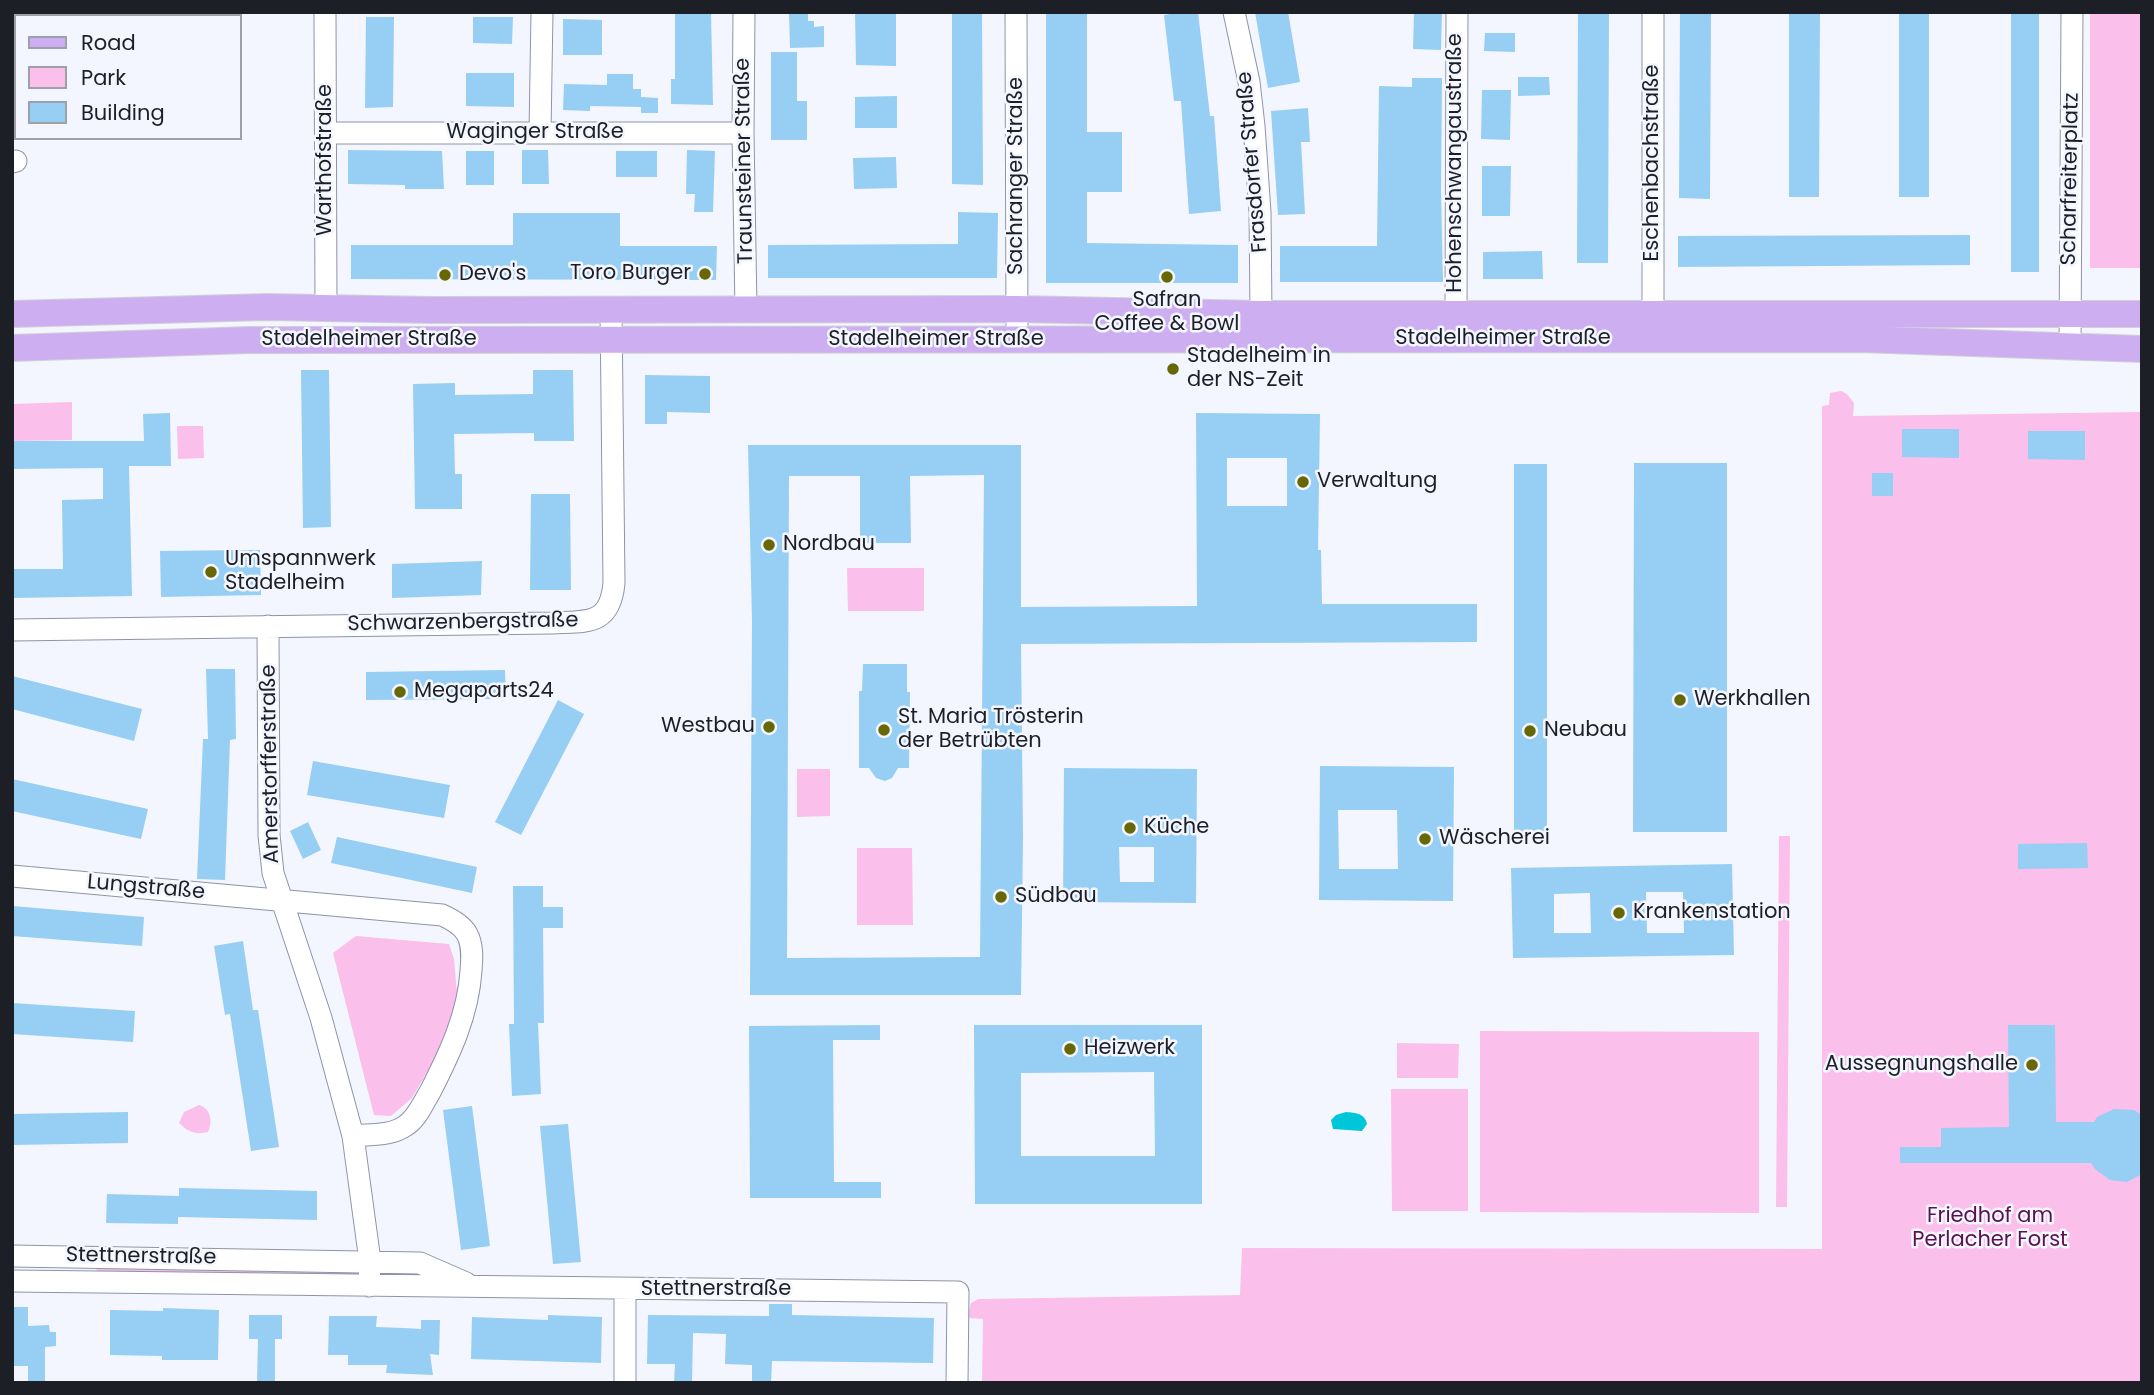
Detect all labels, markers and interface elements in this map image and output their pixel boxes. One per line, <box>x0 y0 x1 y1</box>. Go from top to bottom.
legend <box>14 14 242 140</box>
text: Road <box>81 28 136 57</box>
street label: Hohenschwangaustraße <box>1443 33 1469 293</box>
street label: Traunsteiner Straße <box>731 58 759 264</box>
text: Park <box>81 63 126 92</box>
street label: Eschenbachstraße <box>1640 65 1666 261</box>
street label: Frasdorfer Straße <box>1233 70 1273 254</box>
street label: Sachranger Straße <box>1004 77 1030 275</box>
street label: Warthofstraße <box>313 84 339 236</box>
street label: Scharfreiterplatz <box>2057 92 2085 266</box>
text: Building <box>81 98 165 127</box>
street label: Waginger Straße <box>446 120 624 146</box>
place label: Toro Burger <box>570 261 691 287</box>
place label: Devo's <box>459 262 526 288</box>
marker: Toro Burger <box>697 266 713 282</box>
marker: Devo's <box>437 267 453 283</box>
marker: Safran Coffee & Bowl <box>1159 269 1175 285</box>
place label: Safran Coffee & Bowl <box>1095 288 1239 338</box>
street label: Stadelheimer Straße <box>1395 326 1611 352</box>
street label: Stadelheimer Straße <box>261 327 477 353</box>
street label: Stadelheimer Straße <box>828 327 1044 353</box>
place label: Stadelheim in der NS-Zeit <box>1187 344 1331 394</box>
marker: Stadelheim in der NS-Zeit <box>1165 361 1181 377</box>
place label: Verwaltung <box>1317 469 1437 495</box>
marker: Verwaltung <box>1295 474 1311 490</box>
place label: Nordbau <box>783 532 875 558</box>
marker: Nordbau <box>761 537 777 553</box>
place label: Umspannwerk Stadelheim <box>225 547 376 597</box>
marker: Umspannwerk Stadelheim <box>203 564 219 580</box>
street label: Schwarzenbergstraße <box>347 608 579 638</box>
street label: Amerstorfferstraße <box>257 664 285 864</box>
place label: Megaparts24 <box>414 679 554 705</box>
marker: Megaparts24 <box>392 684 408 700</box>
place label: Werkhallen <box>1694 687 1811 713</box>
marker: Werkhallen <box>1672 692 1688 708</box>
place label: St. Maria Trösterin der Betrübten <box>898 705 1084 755</box>
place label: Westbau <box>661 714 755 740</box>
place label: Neubau <box>1544 718 1627 744</box>
marker: Westbau <box>761 719 777 735</box>
marker: St. Maria Trösterin der Betrübten <box>876 722 892 738</box>
marker: Neubau <box>1522 723 1538 739</box>
place label: Küche <box>1144 815 1209 841</box>
marker: Küche <box>1122 820 1138 836</box>
place label: Wäscherei <box>1439 826 1550 852</box>
marker: Wäscherei <box>1417 831 1433 847</box>
street label: Lungstraße <box>86 870 206 906</box>
place label: Südbau <box>1015 884 1097 910</box>
marker: Südbau <box>993 889 1009 905</box>
place label: Krankenstation <box>1633 900 1791 926</box>
marker: Krankenstation <box>1611 905 1627 921</box>
place label: Heizwerk <box>1084 1036 1175 1062</box>
marker: Heizwerk <box>1062 1041 1078 1057</box>
place label: Aussegnungshalle <box>1825 1052 2018 1078</box>
marker: Aussegnungshalle <box>2024 1057 2040 1073</box>
park label: Friedhof am Perlacher Forst <box>1912 1204 2068 1254</box>
street label: Stettnerstraße <box>66 1243 216 1271</box>
street label: Stettnerstraße <box>641 1277 791 1303</box>

